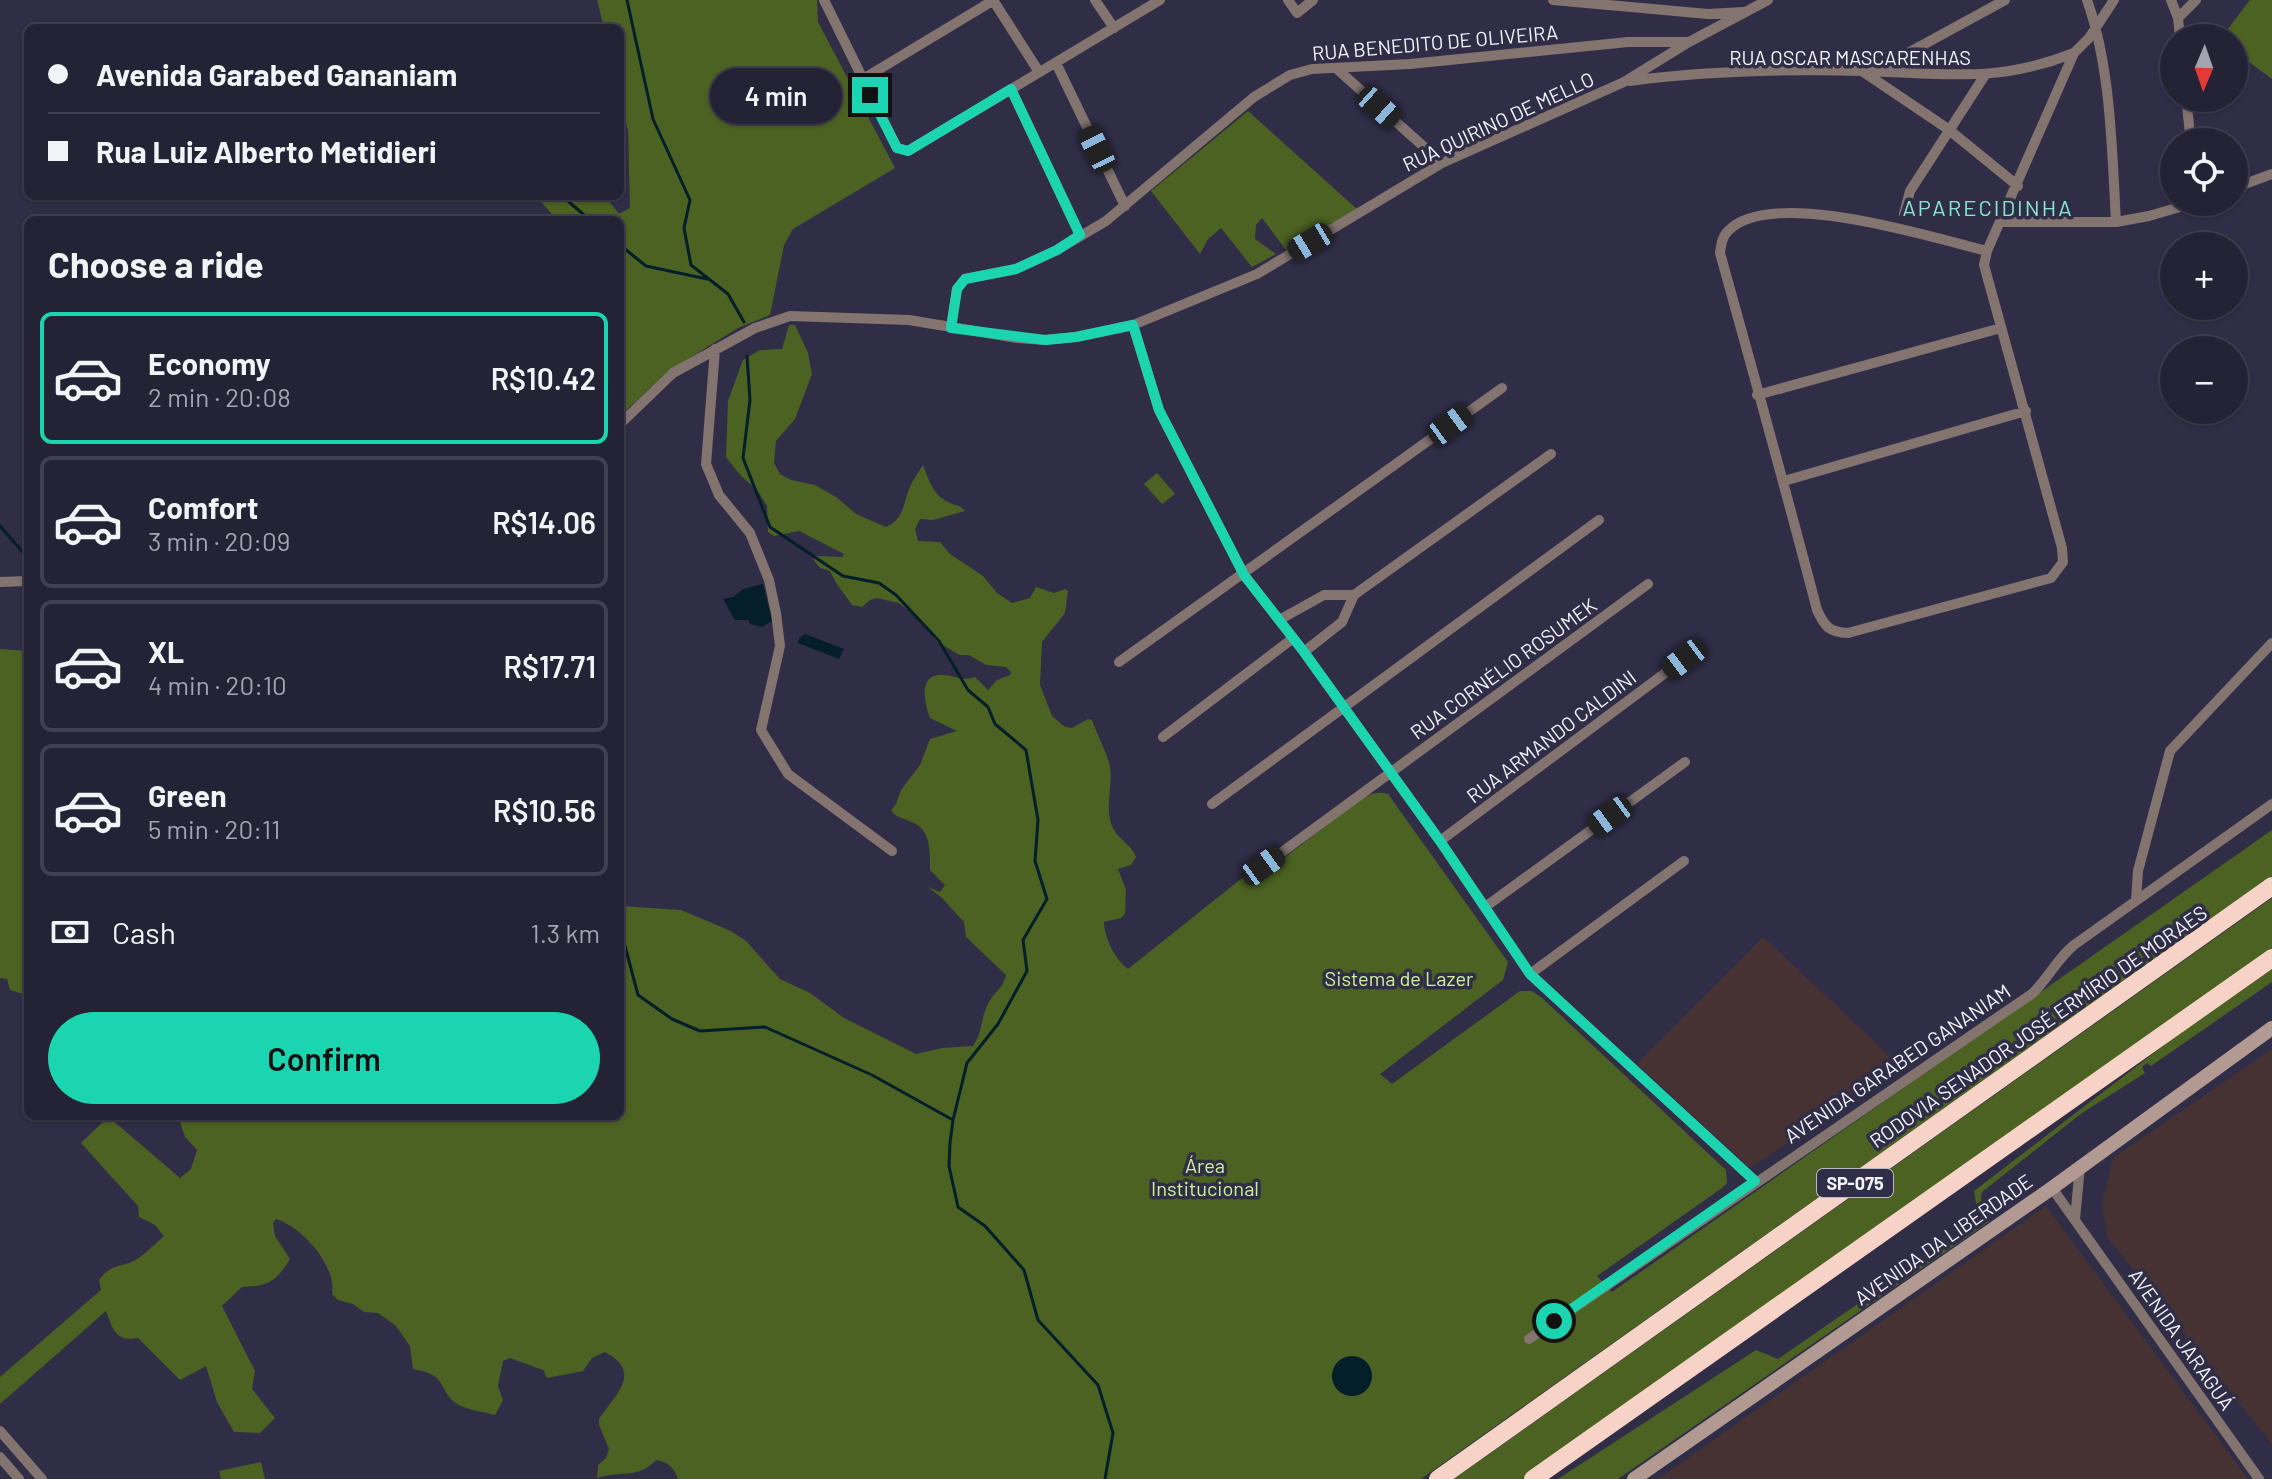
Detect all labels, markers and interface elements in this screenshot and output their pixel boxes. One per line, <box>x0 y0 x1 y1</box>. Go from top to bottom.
street label: RUA BENEDITO DE OLIVEIRA <box>1311 19 1559 65</box>
north arrow <box>2160 24 2248 112</box>
map controls <box>2160 24 2248 424</box>
street label: RUA OSCAR MASCARENHAS <box>1729 45 1971 69</box>
text: Avenida Garabed Gananiam <box>96 56 457 92</box>
street label: RUA QUIRINO DE MELLO <box>1399 66 1597 176</box>
callout: 4 min <box>710 67 842 123</box>
route end <box>852 77 888 113</box>
text: 4 min <box>745 80 807 111</box>
car <box>1353 82 1405 132</box>
car <box>1076 122 1118 176</box>
button: locate <box>2160 128 2248 216</box>
text: Rua Luiz Alberto Metidieri <box>96 133 437 169</box>
district label: APARECIDINHA <box>1902 194 2074 220</box>
car <box>1283 219 1337 265</box>
button: + <box>2160 232 2248 320</box>
text: Choose a ride <box>48 242 264 285</box>
button: − <box>2160 336 2248 424</box>
icon: car <box>52 342 124 414</box>
text: Economy <box>148 345 271 381</box>
text: R$10.42 <box>491 360 596 396</box>
text: 2 min · 20:08 <box>148 381 291 412</box>
car <box>1424 401 1476 449</box>
icon: car <box>52 486 124 558</box>
text: Comfort <box>148 489 258 525</box>
text: R$14.06 <box>492 504 596 540</box>
text: 3 min · 20:09 <box>148 525 290 556</box>
street label: RUA CORNÉLIO ROSUMEK <box>1405 592 1601 744</box>
icon: car <box>52 630 124 702</box>
text: XL <box>148 633 184 669</box>
car <box>1658 635 1710 683</box>
text: R$17.71 <box>504 648 596 684</box>
street label: RUA ARMANDO CALDINI <box>1462 664 1640 808</box>
text: 4 min · 20:10 <box>148 669 287 700</box>
icon: car <box>52 774 124 846</box>
text: Green <box>148 777 227 813</box>
text: R$10.56 <box>493 792 596 828</box>
car <box>1584 792 1636 840</box>
text: 5 min · 20:11 <box>148 813 280 844</box>
car <box>1237 842 1289 890</box>
street label: RODOVIA SENADOR JOSÉ ERMÍRIO DE MORAES <box>1865 900 2211 1152</box>
icon: cash <box>48 910 92 954</box>
text: Cash <box>112 914 176 950</box>
text: 1.3 km <box>531 917 600 948</box>
park label: Sistema de Lazer <box>1325 966 1473 990</box>
street label: AVENIDA GARABED GANANIAM <box>1780 978 2014 1148</box>
button: Confirm <box>48 1012 600 1104</box>
park label: Área Institucional <box>1151 1153 1259 1200</box>
road number: SP-075 <box>1817 1169 1893 1197</box>
street label: AVENIDA DA LIBERDADE <box>1849 1169 2037 1309</box>
street label: AVENIDA JARAGUÁ <box>2124 1264 2240 1414</box>
route start <box>1536 1303 1572 1339</box>

